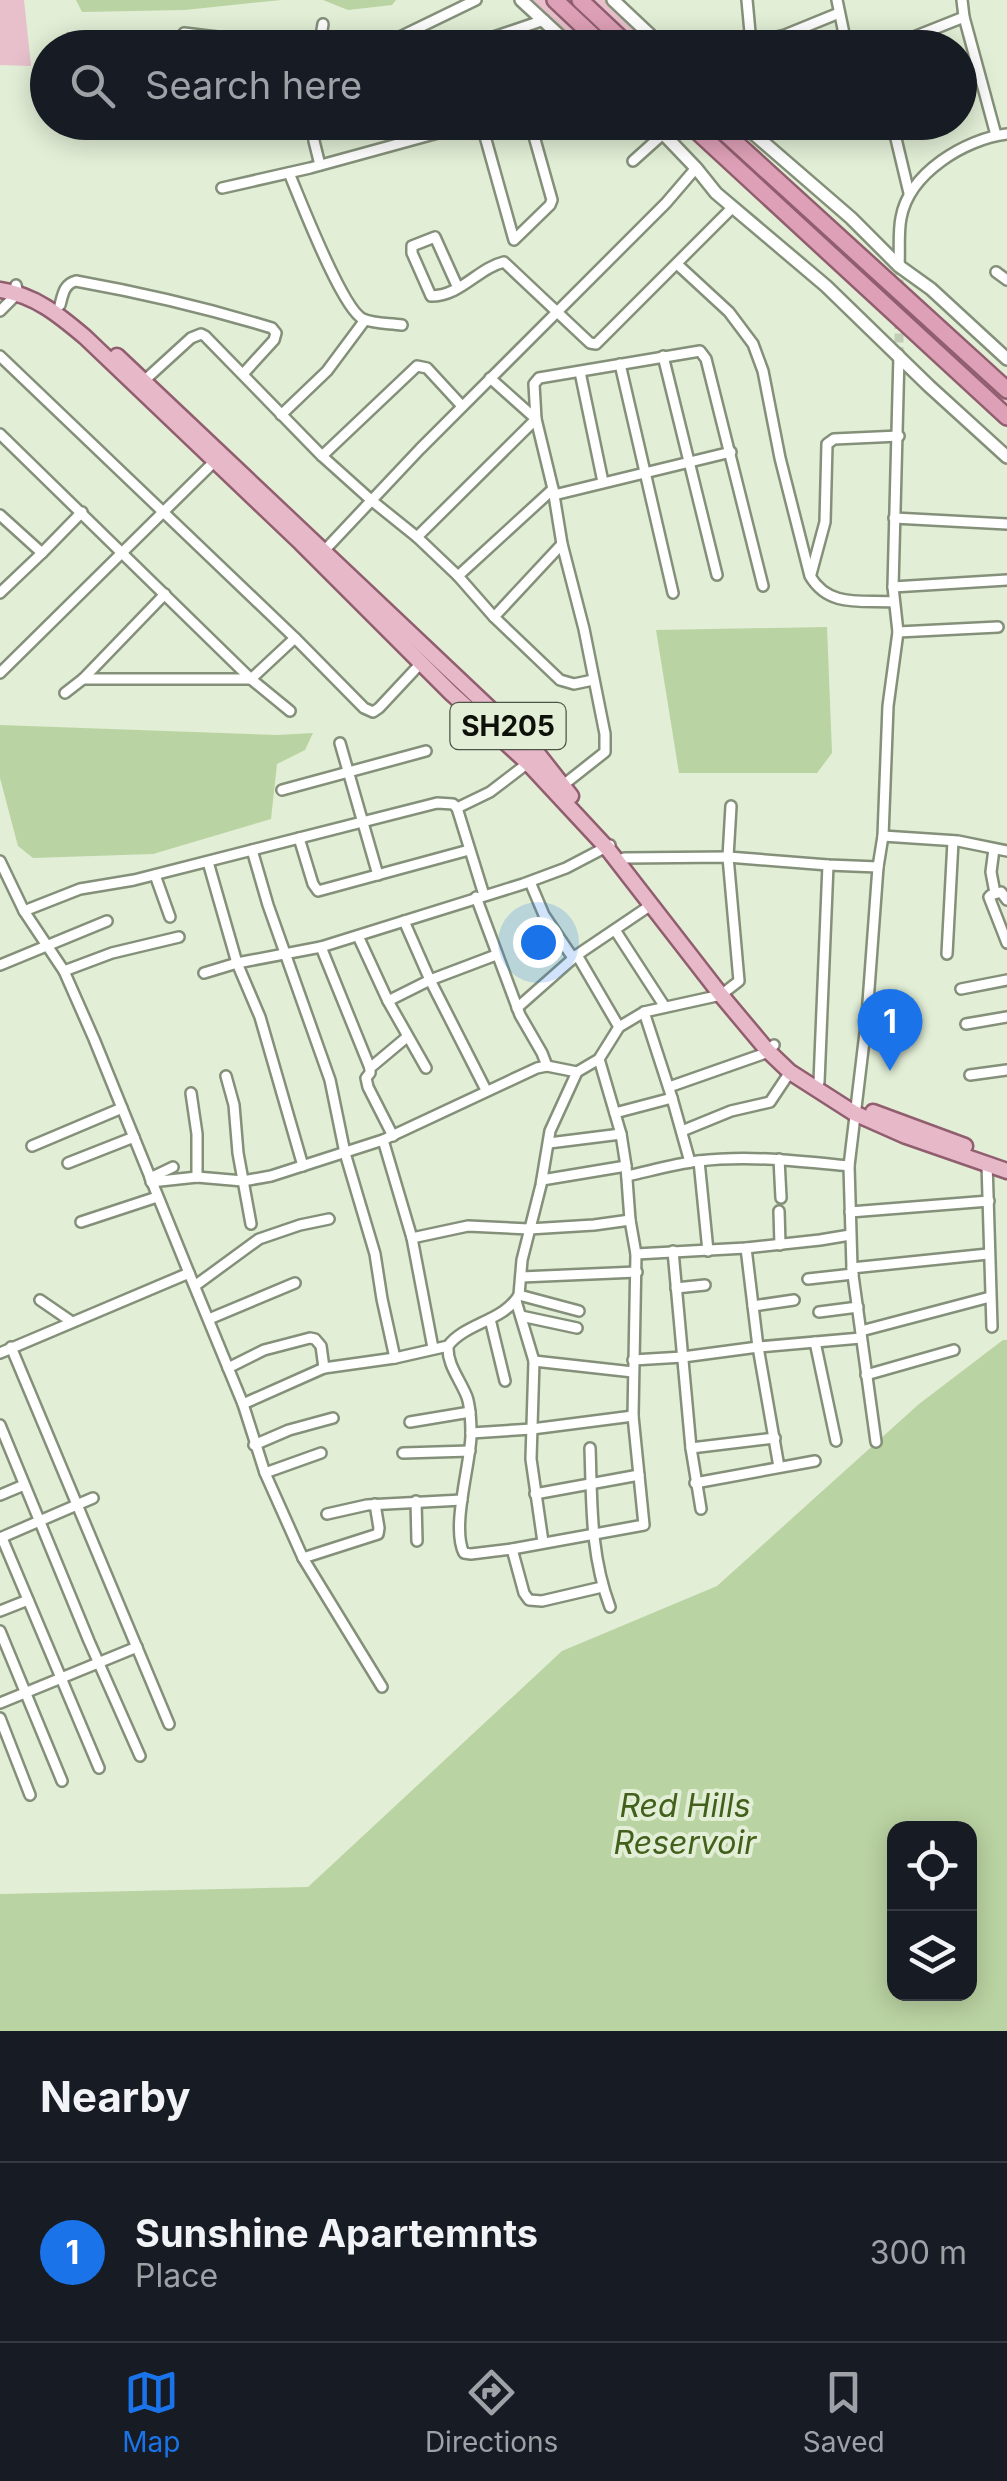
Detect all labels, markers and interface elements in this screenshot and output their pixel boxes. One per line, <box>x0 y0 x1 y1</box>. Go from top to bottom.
search box <box>30 30 977 140</box>
icon: search <box>65 58 120 113</box>
text: Search here <box>145 62 362 108</box>
road number: SH205 <box>450 703 566 749</box>
your location <box>513 917 564 968</box>
pin: 1 <box>858 988 922 1071</box>
water label: Red Hills Reservoir <box>614 1786 757 1862</box>
map controls <box>887 1821 977 2001</box>
button: locate <box>887 1821 977 1911</box>
button: layers <box>887 1911 977 2001</box>
text: Nearby <box>40 2071 191 2122</box>
text: Sunshine Apartemnts <box>135 2210 538 2256</box>
text: 1 <box>66 2233 79 2272</box>
text: 300 m <box>870 2233 967 2272</box>
text: Place <box>135 2256 218 2295</box>
tab: Map <box>122 2365 180 2459</box>
tab: Directions <box>425 2365 558 2459</box>
tab: Saved <box>803 2365 885 2459</box>

